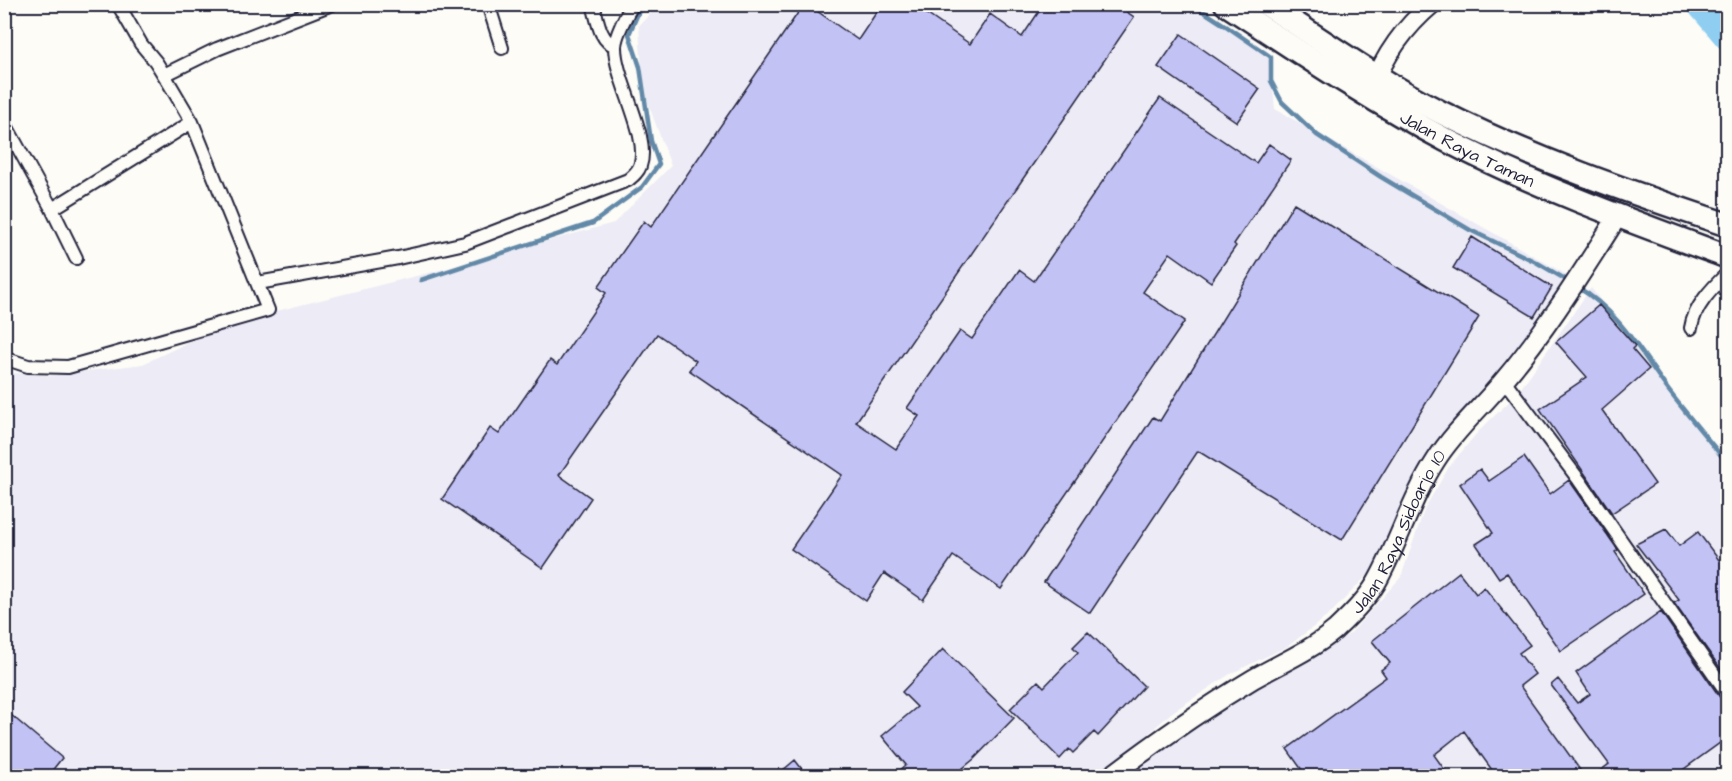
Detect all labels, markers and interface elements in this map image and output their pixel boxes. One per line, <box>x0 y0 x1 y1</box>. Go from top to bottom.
street label: Jalan Raya Taman <box>1395 105 1539 194</box>
street label: Jalan Raya Sidoarjo 10 <box>1345 445 1452 620</box>

